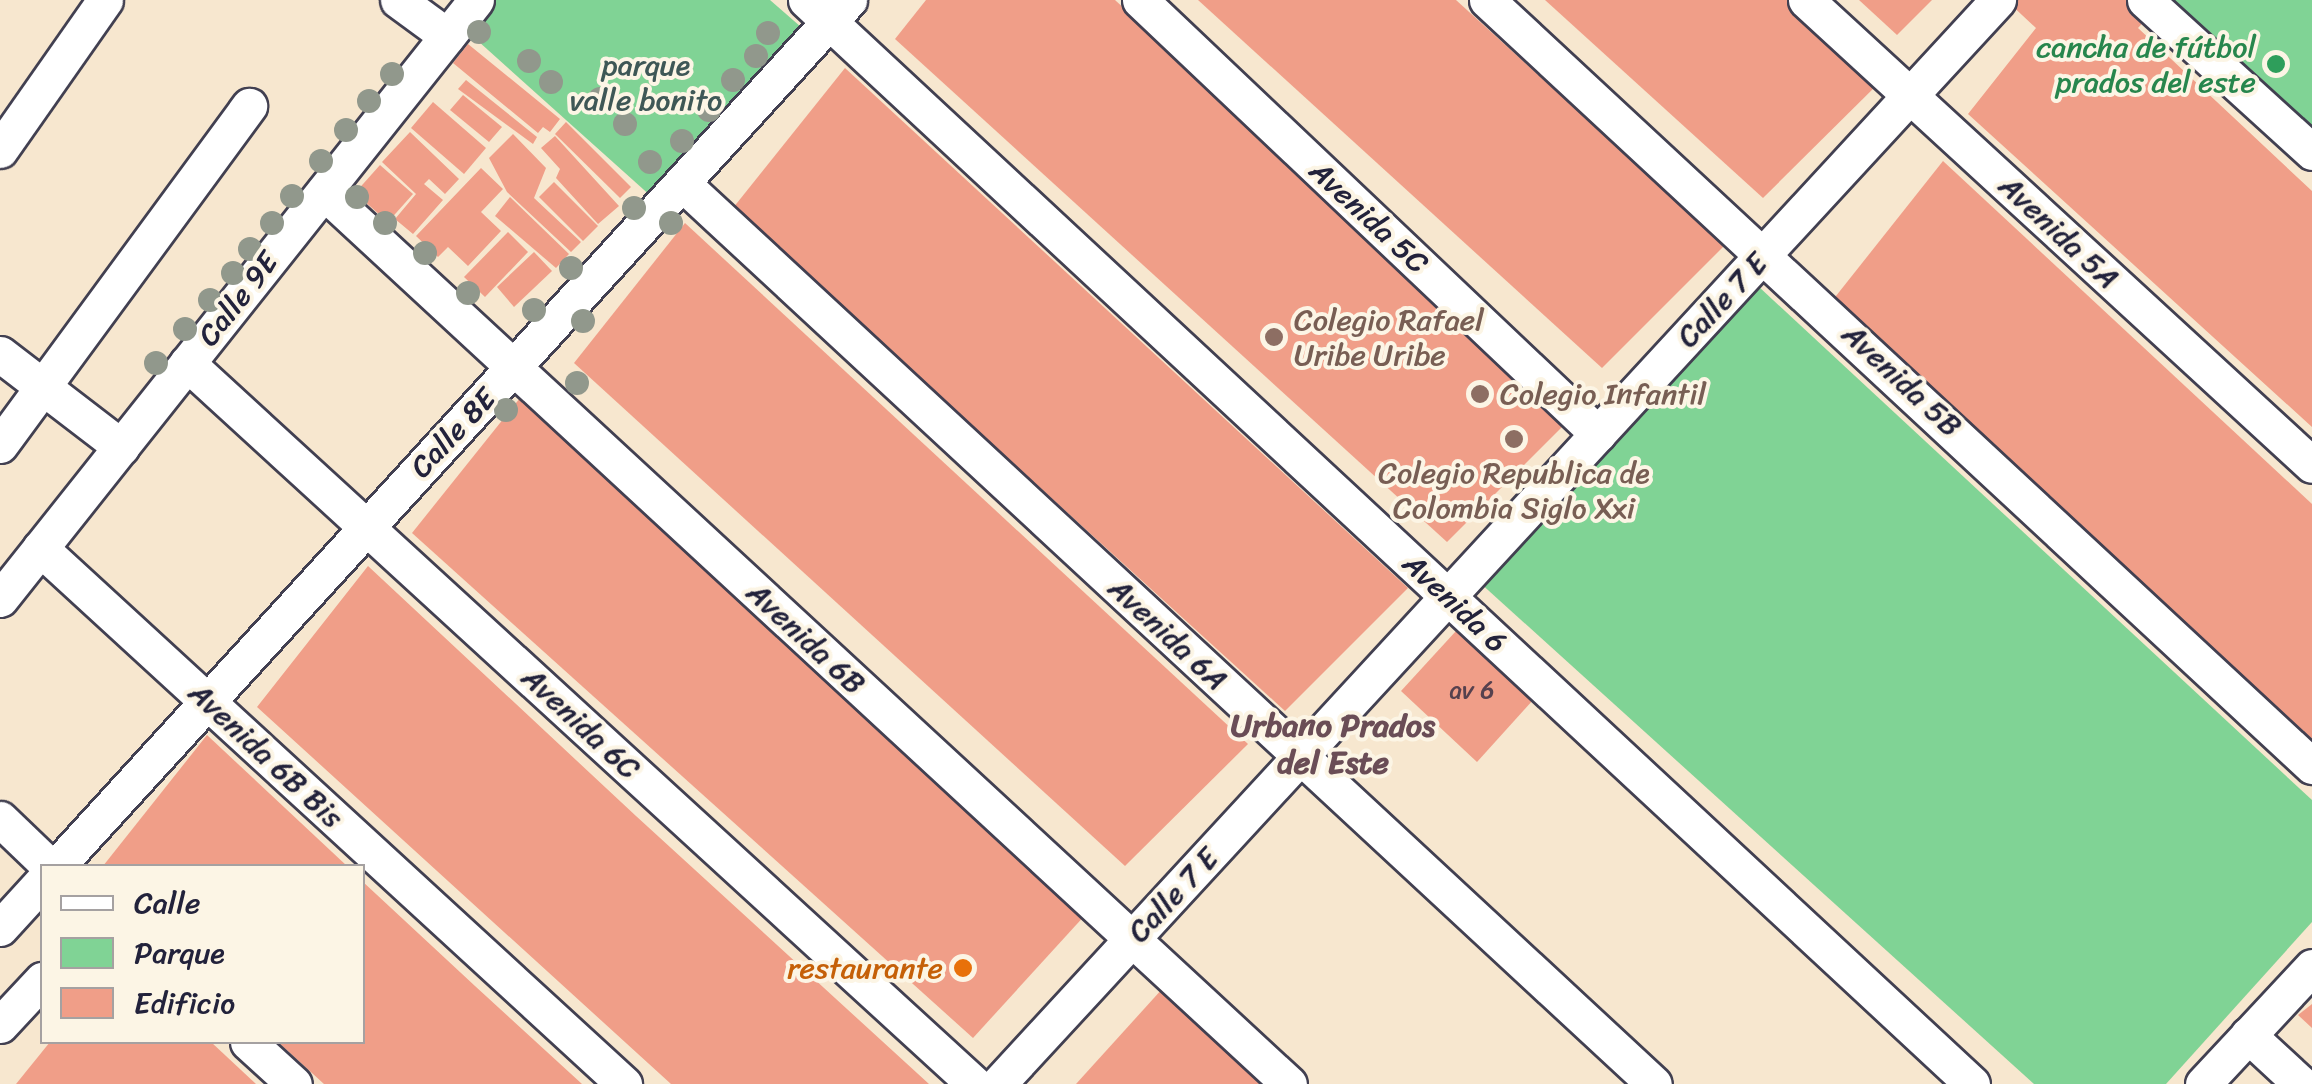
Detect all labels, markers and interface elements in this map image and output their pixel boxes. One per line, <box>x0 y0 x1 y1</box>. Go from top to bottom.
place label: cancha de fútbol prados del este <box>2035 29 2256 100</box>
park label: parque valle bonito <box>570 47 722 118</box>
marker: cancha de fútbol prados del este <box>2265 53 2287 75</box>
street label: Avenida 5C <box>1302 153 1436 281</box>
street label: Avenida 5A <box>1992 168 2126 296</box>
street label: Calle 9E <box>190 245 286 353</box>
street label: Calle 7 E <box>1669 245 1775 355</box>
place label: Colegio Rafael Uribe Uribe <box>1294 302 1483 372</box>
street label: Avenida 5B <box>1835 316 1969 444</box>
marker: Colegio Rafael Uribe Uribe <box>1263 326 1285 348</box>
place label: Colegio Infantil <box>1500 376 1707 412</box>
street label: Calle 8E <box>403 381 503 485</box>
marker: Colegio Infantil <box>1469 383 1491 405</box>
marker: Colegio Republica de Colombia Siglo Xxi <box>1503 428 1525 450</box>
place label: Colegio Republica de Colombia Siglo Xxi <box>1378 455 1650 526</box>
street label: Avenida 6 <box>1395 546 1515 660</box>
street label: Avenida 6A <box>1101 570 1235 698</box>
street label: Avenida 6B <box>740 574 872 702</box>
street label: Avenida 6C <box>515 659 647 787</box>
street label: Avenida 6B Bis <box>182 675 350 835</box>
house number: av 6 <box>1450 675 1494 705</box>
district label: Urbano Prados del Este <box>1231 708 1435 783</box>
street label: Calle 7 E <box>1120 840 1226 950</box>
legend <box>40 864 365 1044</box>
text: Calle <box>134 876 200 930</box>
text: Parque <box>134 926 225 980</box>
place label: restaurante <box>787 950 943 986</box>
marker: restaurante <box>952 957 974 979</box>
text: Edificio <box>134 976 235 1030</box>

